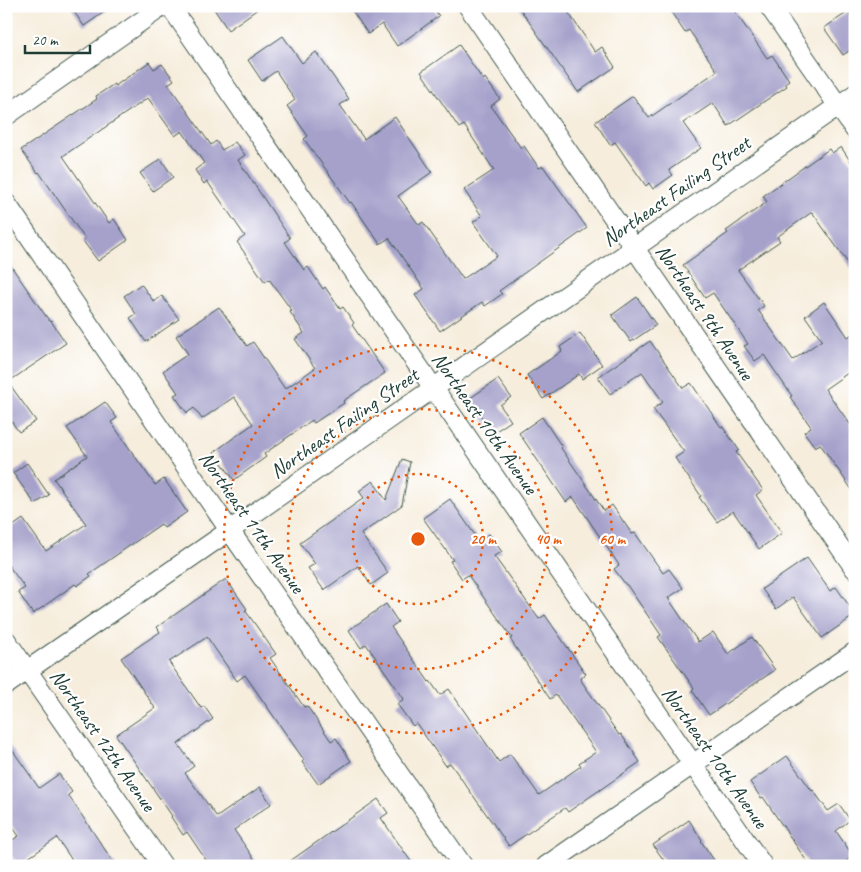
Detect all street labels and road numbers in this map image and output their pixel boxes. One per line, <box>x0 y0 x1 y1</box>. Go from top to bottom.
street label: Northeast Failing Street <box>597 129 757 252</box>
street label: Northeast 9th Avenue <box>650 239 761 386</box>
street label: Northeast 10th Avenue <box>426 347 544 500</box>
street label: Northeast Failing Street <box>265 361 425 484</box>
street label: Northeast 11th Avenue <box>193 446 311 599</box>
street label: Northeast 12th Avenue <box>44 664 162 817</box>
street label: Northeast 10th Avenue <box>656 681 774 834</box>

